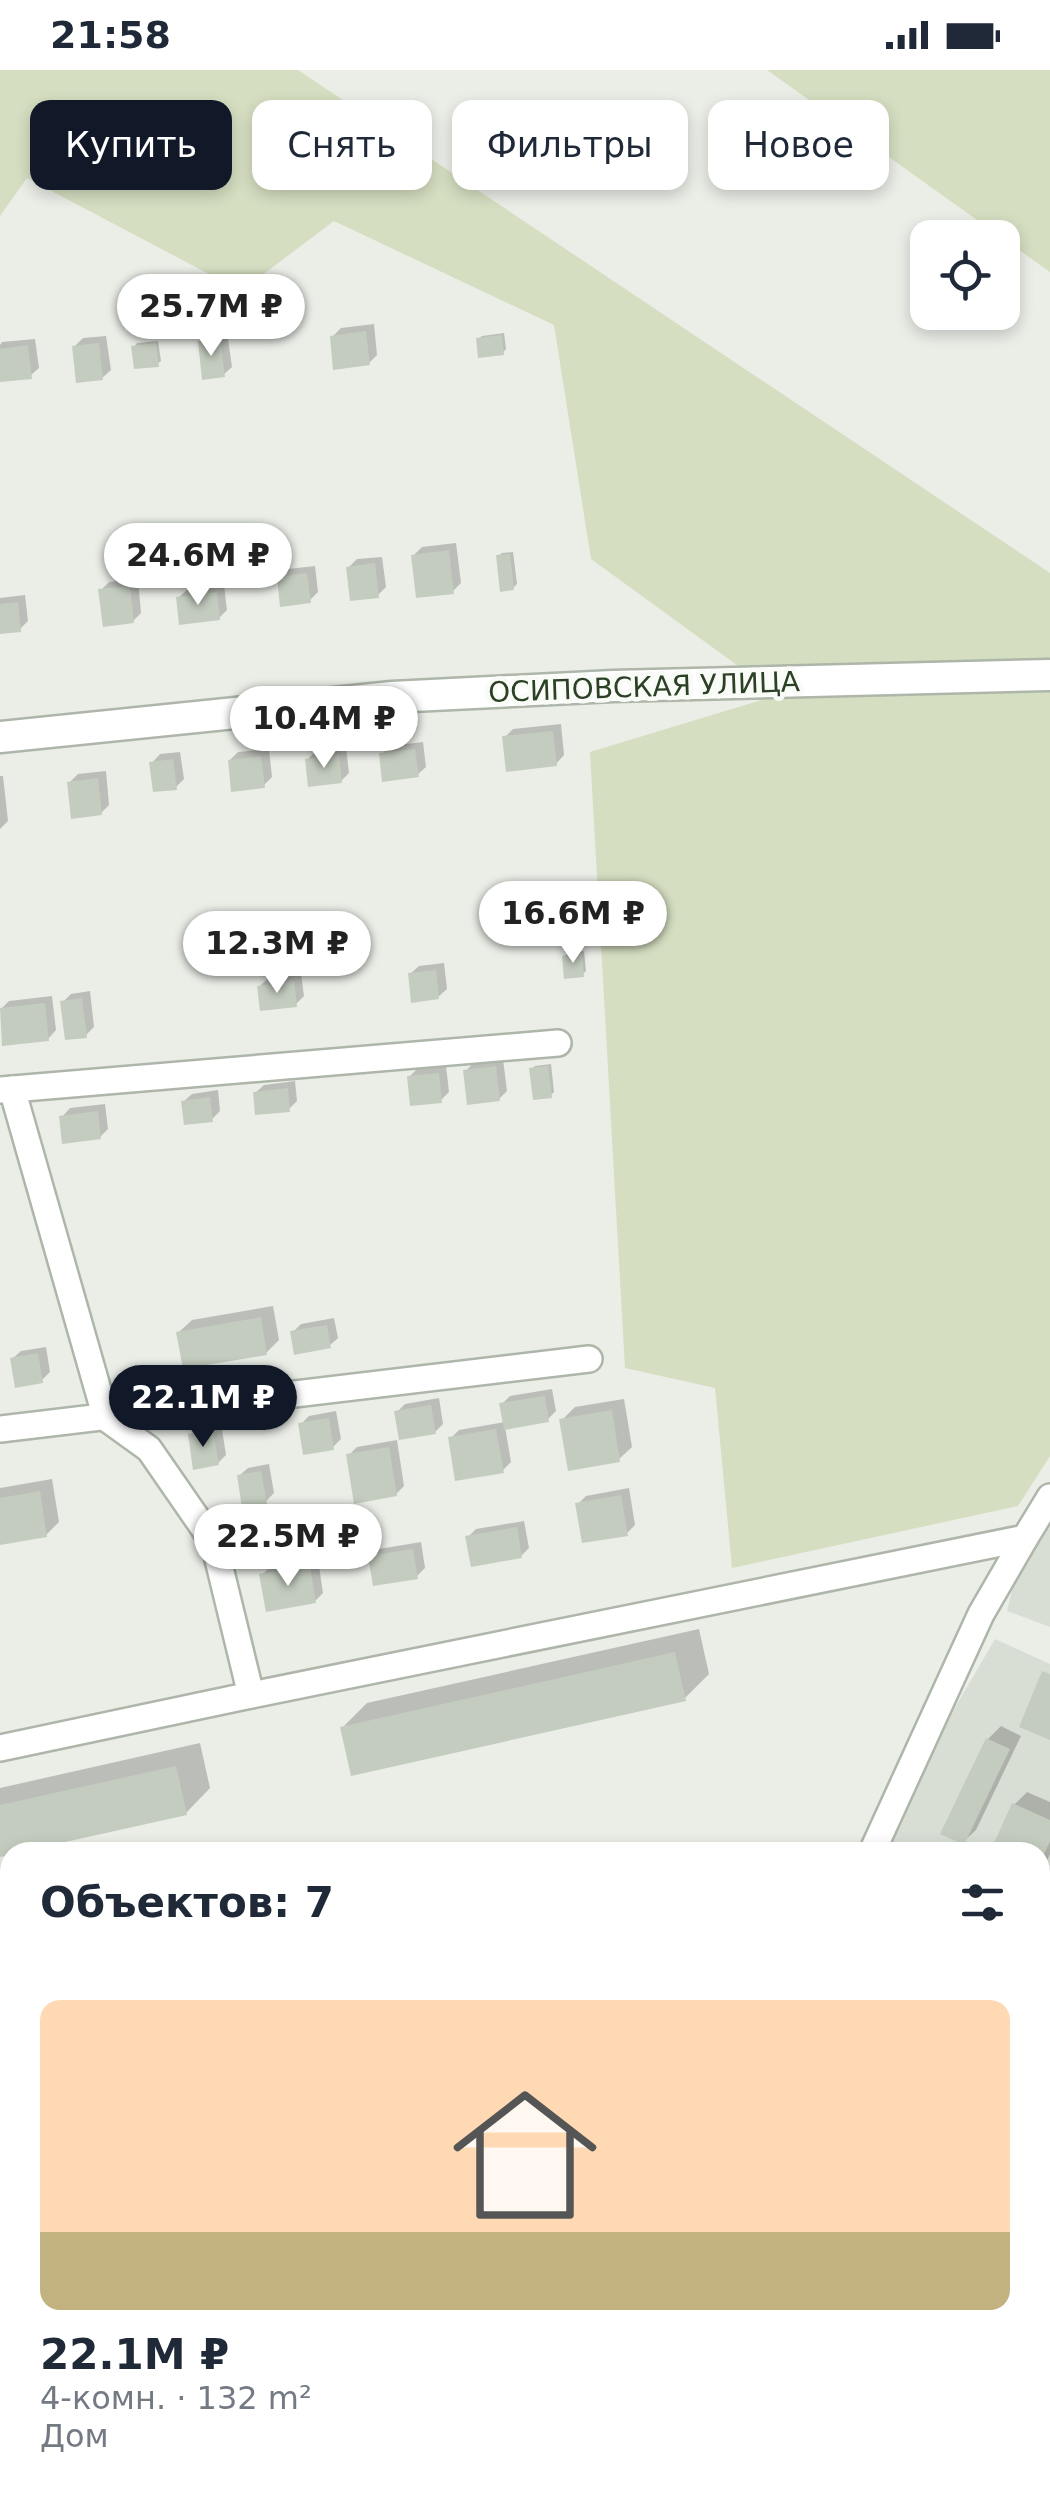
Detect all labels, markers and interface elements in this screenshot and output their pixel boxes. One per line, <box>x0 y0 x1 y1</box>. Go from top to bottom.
text: 21:58 <box>50 13 171 57</box>
chip: Купить <box>30 100 232 190</box>
chip: Снять <box>252 100 432 190</box>
chip: Фильтры <box>452 100 688 190</box>
chip: Новое <box>708 100 889 190</box>
map controls <box>910 220 1020 330</box>
button: locate <box>910 220 1020 330</box>
pin: 25.7M ₽ <box>119 274 303 359</box>
text: 25.7M ₽ <box>139 287 283 325</box>
pin: 24.6M ₽ <box>106 523 290 608</box>
text: 24.6M ₽ <box>126 536 270 574</box>
street label: ОСИПОВСКАЯ УЛИЦА <box>488 665 800 709</box>
pin: 10.4M ₽ <box>232 686 416 771</box>
text: 10.4M ₽ <box>252 699 396 737</box>
pin: 16.6M ₽ <box>481 881 665 966</box>
text: 16.6M ₽ <box>501 894 645 932</box>
pin: 12.3M ₽ <box>185 911 369 996</box>
text: 12.3M ₽ <box>205 924 349 962</box>
pin: 22.1M ₽ <box>111 1365 295 1450</box>
text: 22.1M ₽ <box>131 1378 275 1416</box>
pin: 22.5M ₽ <box>196 1504 380 1589</box>
text: 22.5M ₽ <box>216 1517 360 1555</box>
icon: filters <box>955 1875 1010 1930</box>
text: Объектов: 7 <box>40 1878 334 1927</box>
icon: home <box>435 2065 615 2245</box>
text: 22.1M ₽ <box>40 2330 229 2379</box>
text: 4-комн. · 132 m² <box>40 2379 312 2417</box>
text: Дом <box>40 2417 109 2455</box>

